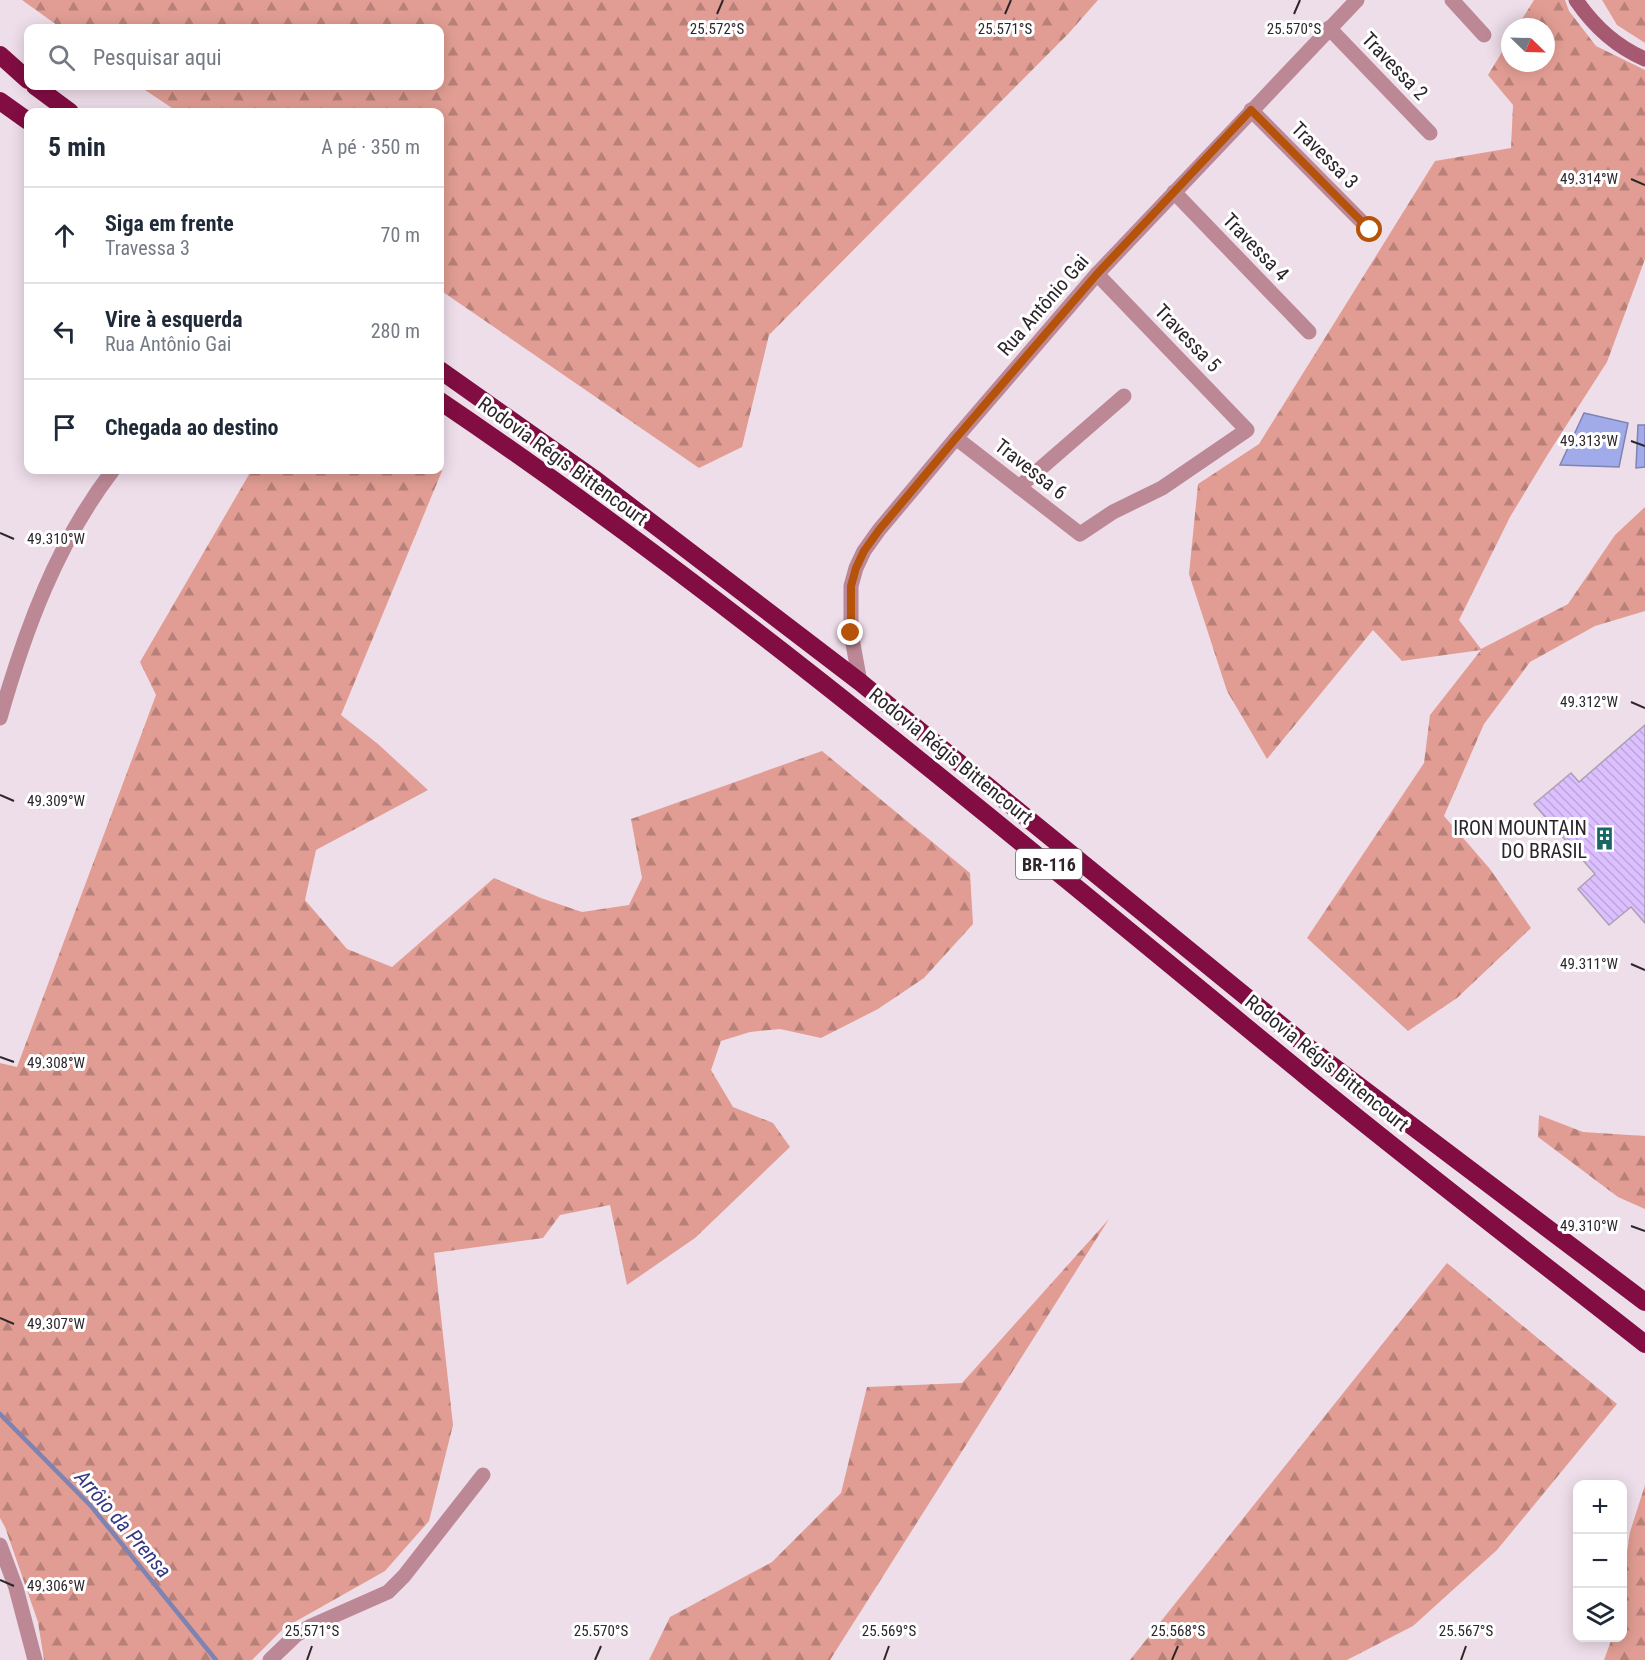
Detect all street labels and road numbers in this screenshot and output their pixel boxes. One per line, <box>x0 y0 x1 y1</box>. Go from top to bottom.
street label: Travessa 2 <box>1357 27 1433 105</box>
street label: Travessa 3 <box>1286 116 1364 194</box>
street label: Travessa 4 <box>1218 208 1294 286</box>
street label: Rua Antônio Gai <box>993 249 1093 361</box>
street label: Travessa 5 <box>1150 299 1226 377</box>
street label: Rodovia Régis Bittencourt <box>474 391 653 531</box>
street label: Travessa 6 <box>990 433 1072 505</box>
street label: Rodovia Régis Bittencourt <box>864 683 1038 829</box>
road number: BR-116 <box>1016 849 1082 879</box>
street label: Rodovia Régis Bittencourt <box>1240 990 1414 1136</box>

